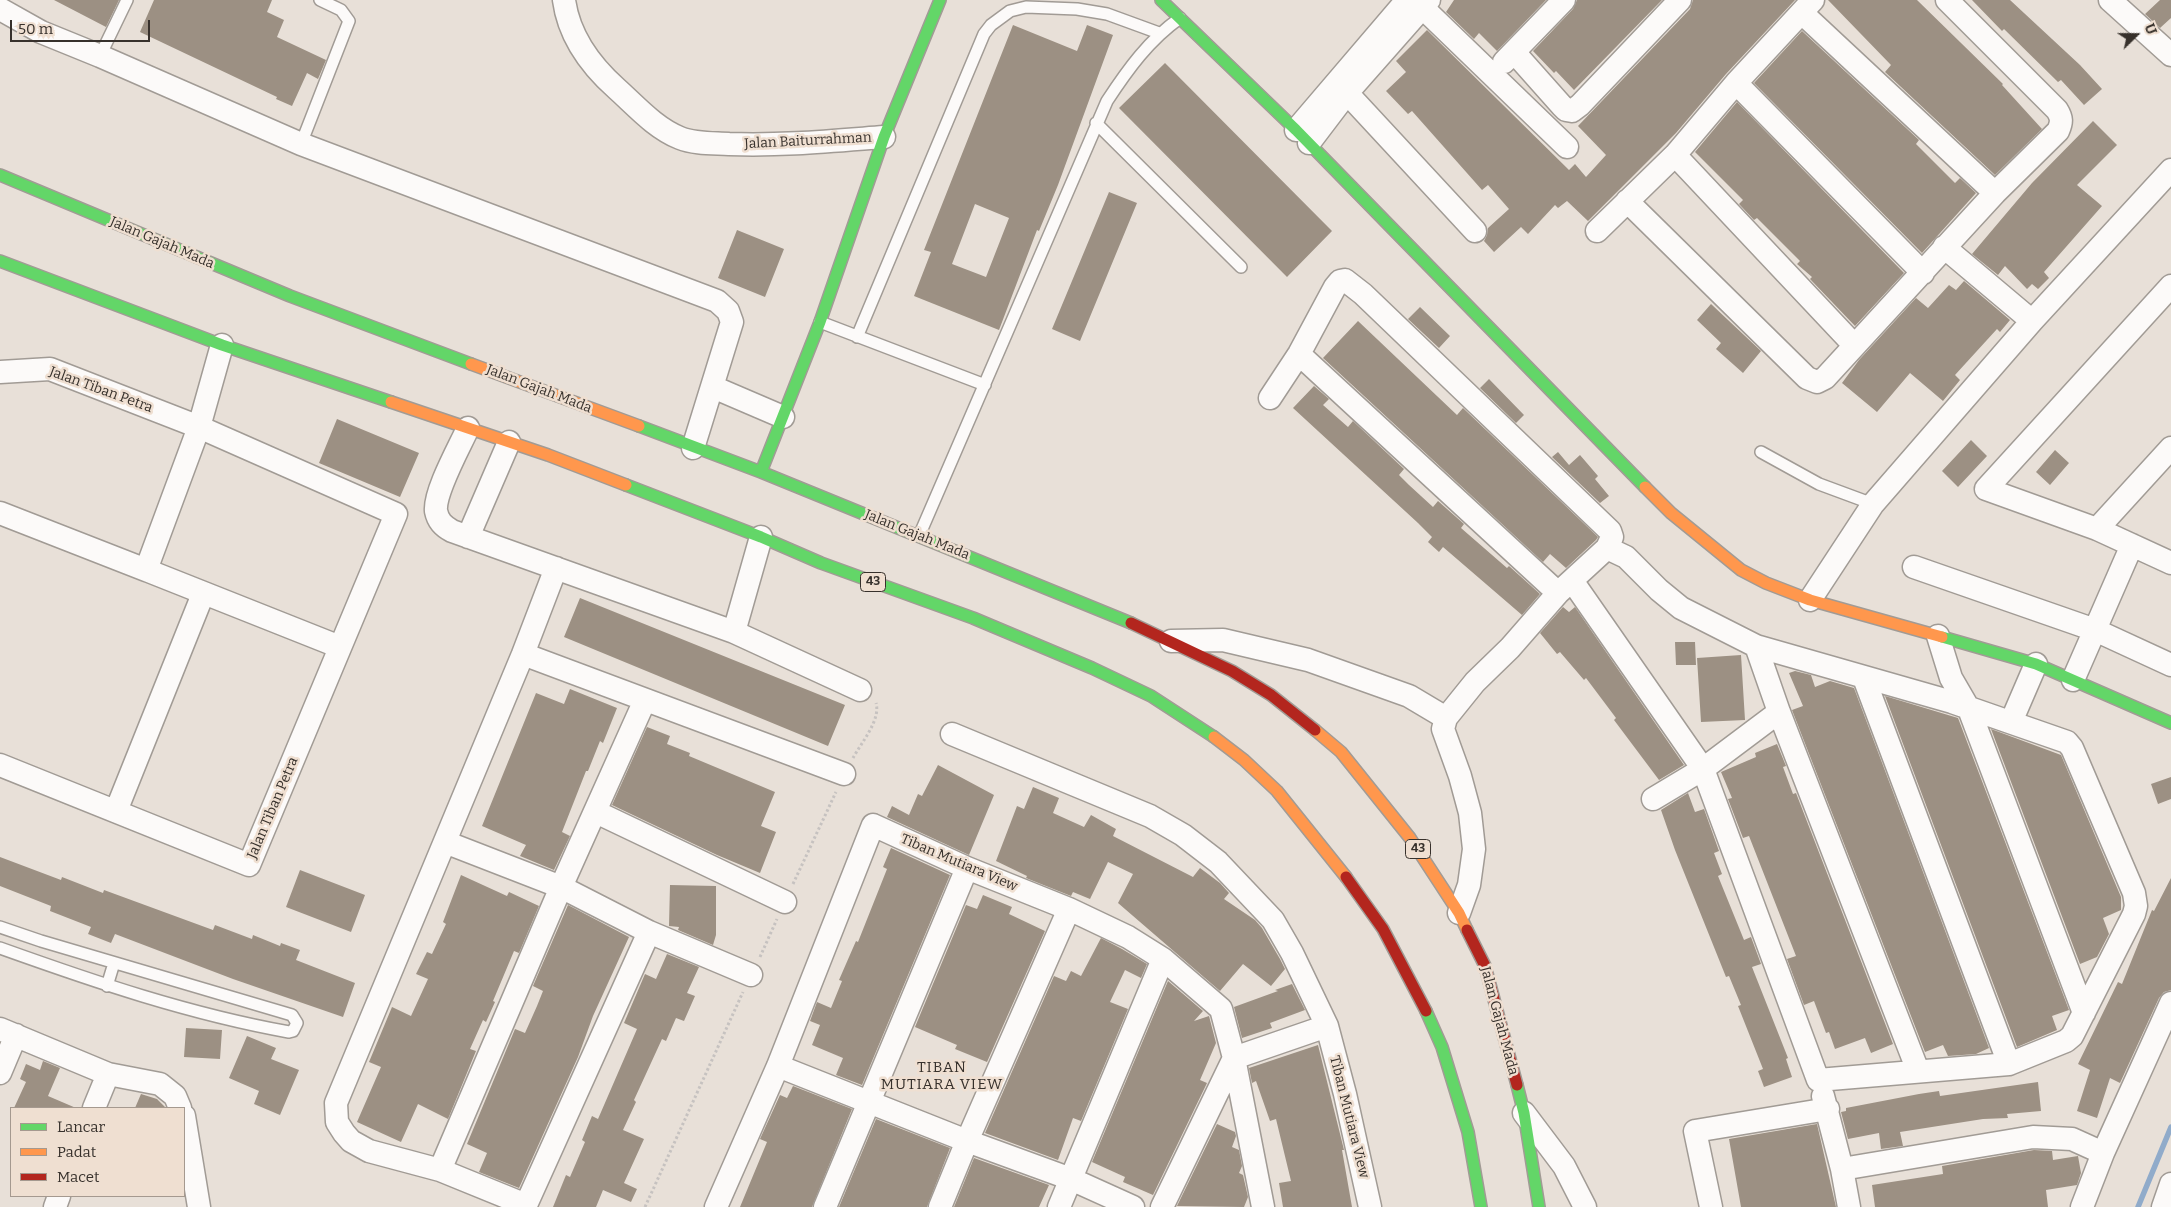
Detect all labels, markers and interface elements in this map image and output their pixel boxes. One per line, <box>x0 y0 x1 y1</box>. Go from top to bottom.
scale bar <box>12 10 152 42</box>
north arrow <box>2111 10 2161 60</box>
text: 50 m <box>18 20 53 38</box>
text: U <box>2141 21 2160 37</box>
street label: Jalan Baiturrahman <box>744 129 872 153</box>
street label: Jalan Gajah Mada <box>107 213 217 273</box>
street label: Jalan Gajah Mada <box>484 361 594 417</box>
street label: Jalan Tiban Petra <box>47 363 155 417</box>
street label: Jalan Gajah Mada <box>862 506 972 564</box>
road number: 43 <box>860 572 886 592</box>
street label: Jalan Tiban Petra <box>244 755 302 861</box>
street label: Tiban Mutiara View <box>898 831 1020 895</box>
road number: 43 <box>1406 840 1430 859</box>
street label: Jalan Gajah Mada <box>1476 965 1522 1077</box>
street label: Tiban Mutiara View <box>1326 1054 1372 1180</box>
district label: TIBAN MUTIARA VIEW <box>879 1059 1005 1094</box>
legend <box>10 1107 185 1197</box>
text: Lancar <box>57 1118 105 1136</box>
text: Padat <box>57 1143 96 1161</box>
text: Macet <box>57 1168 99 1186</box>

